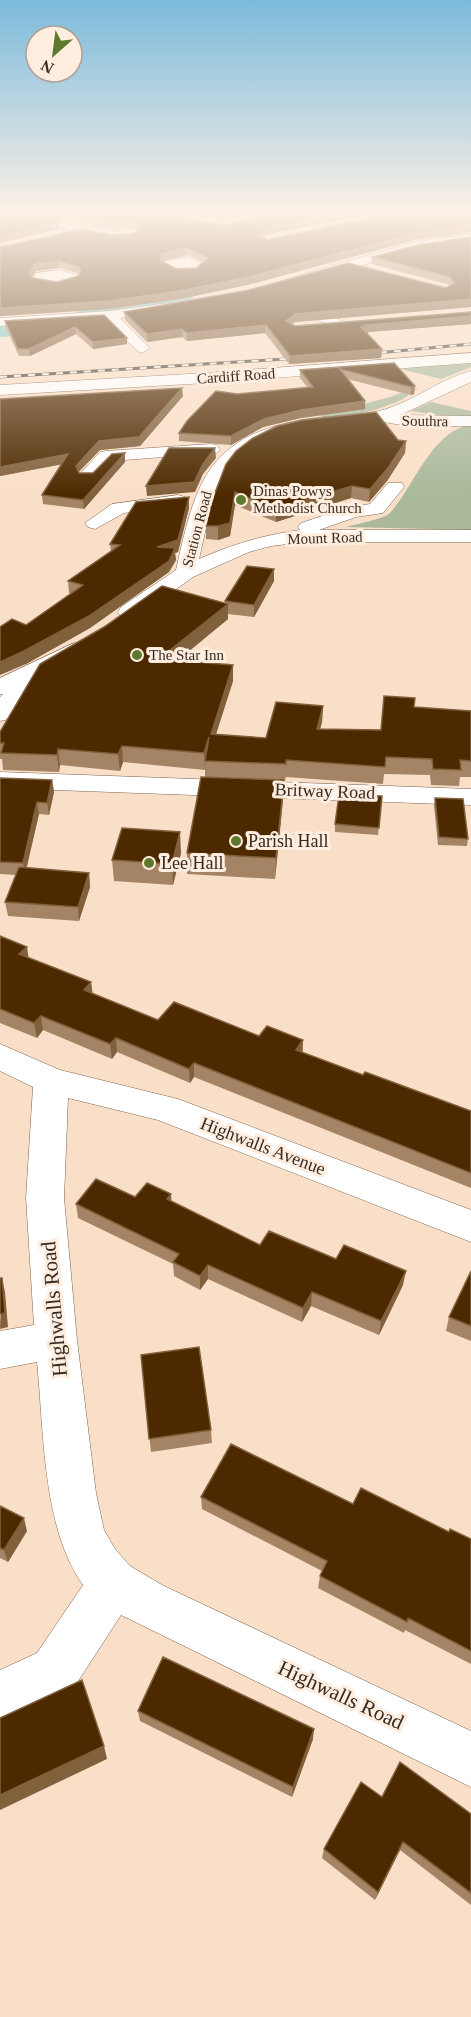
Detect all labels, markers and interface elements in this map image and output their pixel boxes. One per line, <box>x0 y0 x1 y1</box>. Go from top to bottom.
north arrow <box>24 24 84 84</box>
text: N <box>38 56 56 77</box>
street label: Cardiff Road <box>196 365 276 387</box>
street label: Southra <box>402 413 449 429</box>
place label: Dinas Powys Methodist Church <box>253 483 362 516</box>
street label: Station Road <box>179 489 215 569</box>
marker: Dinas Powys Methodist Church <box>234 493 248 507</box>
street label: Mount Road <box>287 529 363 547</box>
place label: The Star Inn <box>149 647 224 663</box>
marker: The Star Inn <box>130 648 144 662</box>
street label: Britway Road <box>274 779 376 803</box>
place label: Parish Hall <box>248 831 329 851</box>
marker: Parish Hall <box>229 834 243 848</box>
place label: Lee Hall <box>161 853 223 873</box>
marker: Lee Hall <box>142 856 156 870</box>
street label: Highwalls Avenue <box>198 1113 328 1179</box>
street label: Highwalls Road <box>36 1240 72 1378</box>
street label: Highwalls Road <box>274 1655 408 1735</box>

